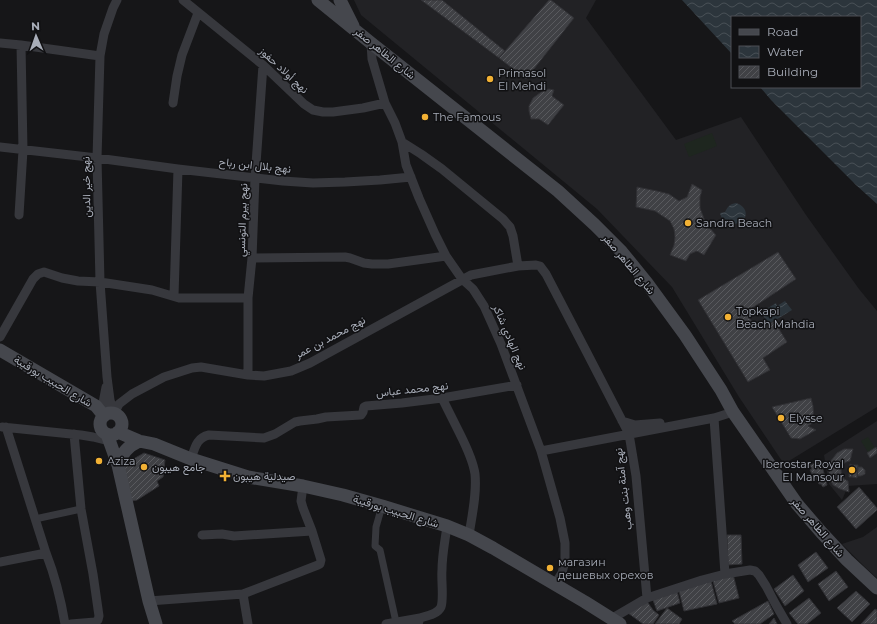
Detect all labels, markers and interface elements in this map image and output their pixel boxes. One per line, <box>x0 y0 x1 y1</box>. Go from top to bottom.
north arrow <box>16 16 56 56</box>
legend <box>731 16 861 88</box>
text: N <box>31 19 40 33</box>
street label: شارع الطاهر صفر <box>350 23 419 83</box>
text: Road <box>767 24 798 39</box>
street label: نهج أولاد حفوز <box>255 43 312 97</box>
text: Water <box>767 44 804 59</box>
text: Building <box>767 64 818 79</box>
place label: Primasol El Mehdi <box>498 66 546 93</box>
marker: Primasol El Mehdi <box>485 74 495 84</box>
place label: The Famous <box>433 110 501 124</box>
marker: The Famous <box>420 112 430 122</box>
street label: نهج بلال ابن رباح <box>218 154 292 177</box>
street label: نهج خير الدين <box>78 156 95 218</box>
street label: نهج بيرم التونسي <box>234 183 253 257</box>
place label: Sandra Beach <box>696 216 772 230</box>
marker: Sandra Beach <box>683 218 693 228</box>
street label: شارع الطاهر صفر <box>598 230 659 298</box>
street label: نهج الهادي شاكر <box>487 301 530 373</box>
place label: Topkapi Beach Mahdia <box>736 304 815 331</box>
marker: Topkapi Beach Mahdia <box>723 312 733 322</box>
street label: نهج محمد بن عمر <box>291 313 368 363</box>
street label: شارع الحبيب بورقيبة <box>11 352 95 411</box>
street label: نهج محمد عباس <box>375 378 449 401</box>
place label: Elysse <box>789 411 823 425</box>
marker: Elysse <box>776 413 786 423</box>
street label: نهج آمنة بنت وهب <box>611 447 636 531</box>
place label: Aziza <box>107 454 136 468</box>
marker: Aziza <box>94 456 104 466</box>
place label: Iberostar Royal El Mansour <box>762 457 844 484</box>
place label: جامع هيبون <box>152 460 205 475</box>
marker: جامع هيبون <box>139 462 149 472</box>
marker: Iberostar Royal El Mansour <box>847 465 857 475</box>
place label: صيدلية هيبون <box>233 469 296 483</box>
marker: صيدلية هيبون <box>220 471 230 481</box>
street label: شارع الحبيب بورقيبة <box>351 491 441 532</box>
street label: شارع الطاهر صفر <box>787 493 848 561</box>
place label: магазин дешевых орехов <box>558 555 653 582</box>
marker: магазин дешевых орехов <box>545 563 555 573</box>

